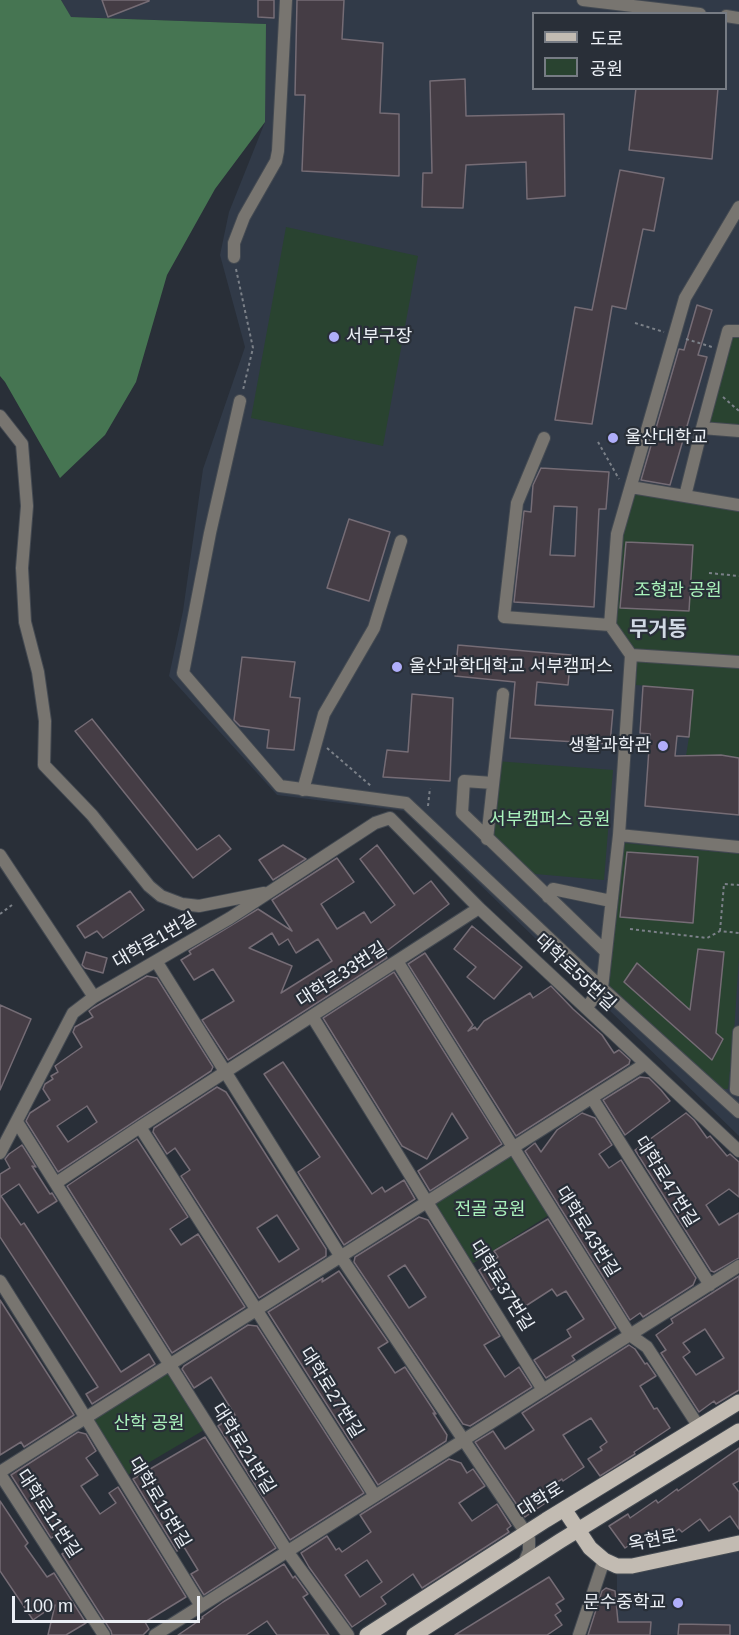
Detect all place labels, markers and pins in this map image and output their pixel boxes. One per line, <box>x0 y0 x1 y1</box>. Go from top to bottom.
place label: 서부구장 <box>346 326 412 348</box>
marker: 서부구장 <box>327 330 341 344</box>
place label: 울산대학교 <box>625 427 708 449</box>
marker: 울산대학교 <box>606 431 620 445</box>
place label: 울산과학대학교 서부캠퍼스 <box>409 656 613 678</box>
marker: 울산과학대학교 서부캠퍼스 <box>390 660 404 674</box>
place label: 생활과학관 <box>568 735 651 757</box>
marker: 생활과학관 <box>656 739 670 753</box>
place label: 문수중학교 <box>583 1592 666 1614</box>
marker: 문수중학교 <box>671 1596 685 1610</box>

